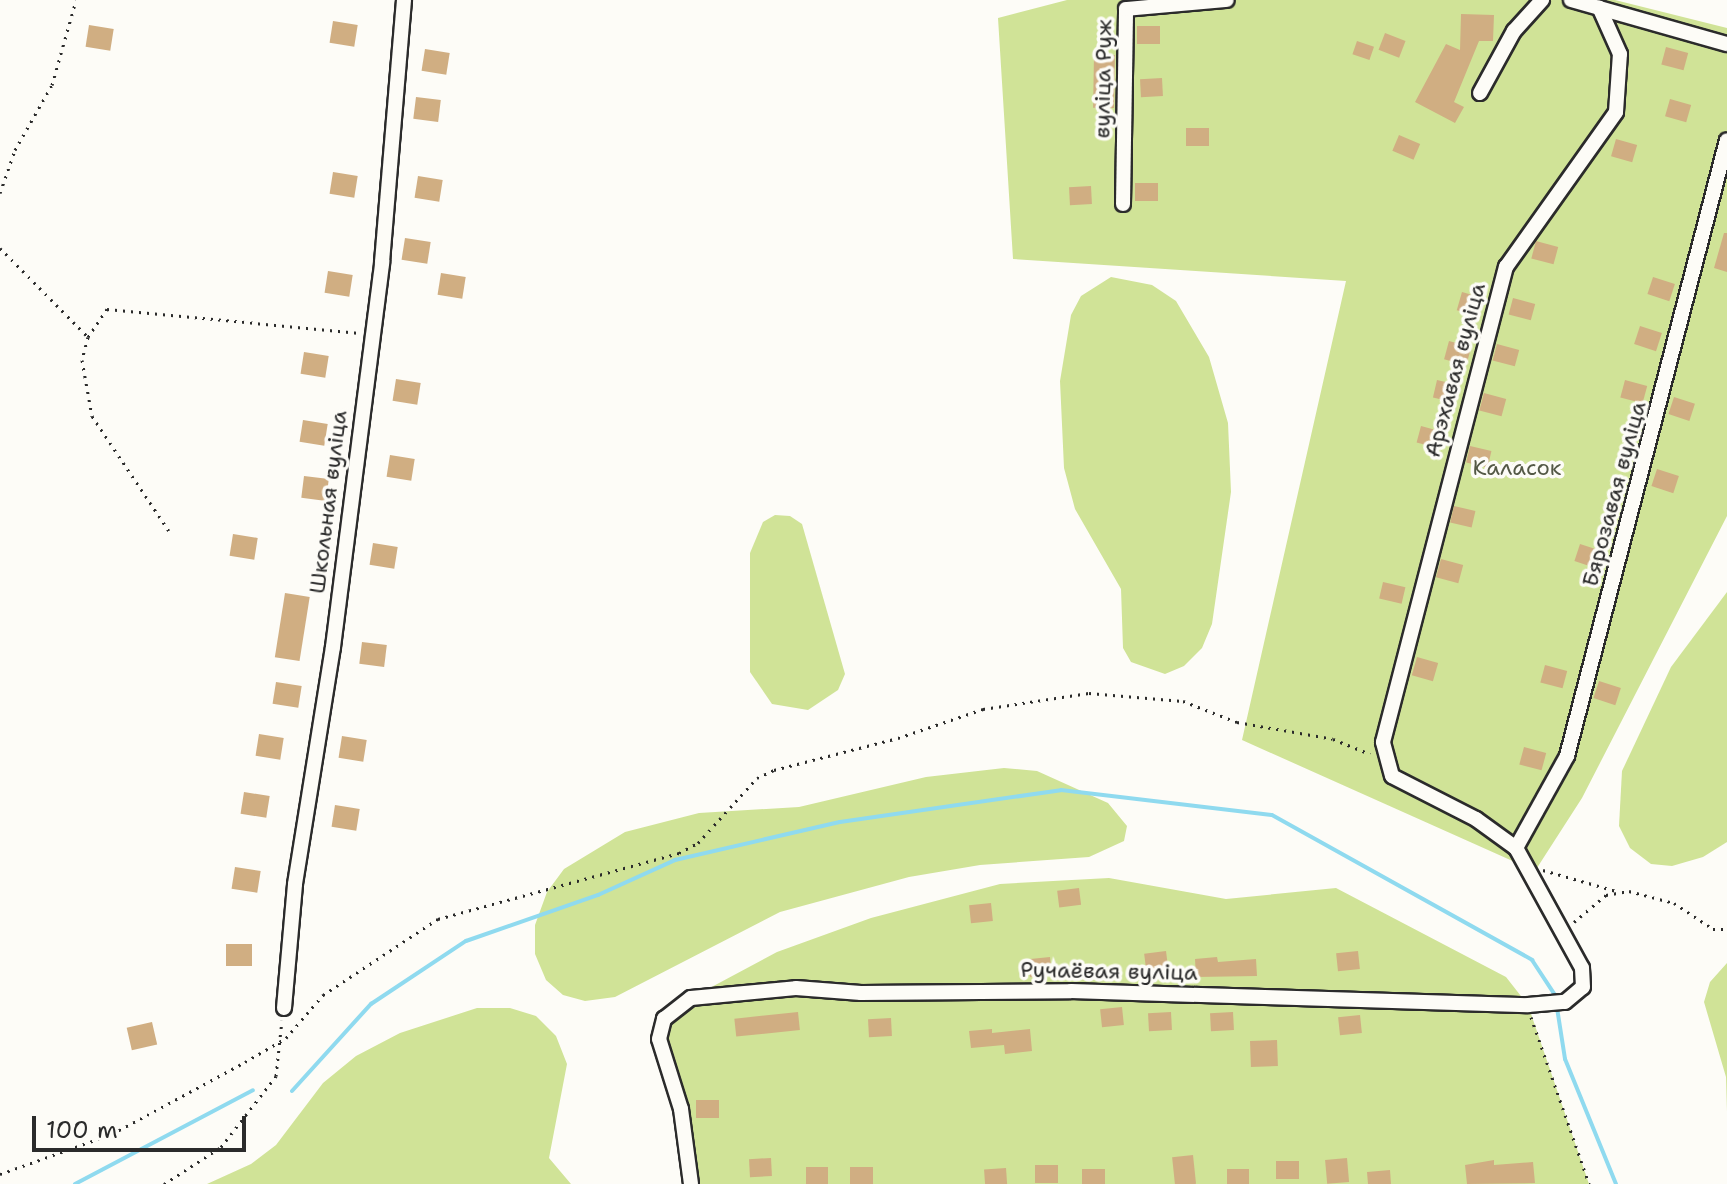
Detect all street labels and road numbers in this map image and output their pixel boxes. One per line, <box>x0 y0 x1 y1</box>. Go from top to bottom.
street label: вуліца Руж <box>1089 19 1117 139</box>
street label: Арэхавая вуліца <box>1419 280 1491 460</box>
street label: Бярозавая вуліца <box>1577 398 1651 590</box>
street label: Школьная вуліца <box>304 409 352 595</box>
street label: Ручаёвая вуліца <box>1020 956 1198 986</box>

